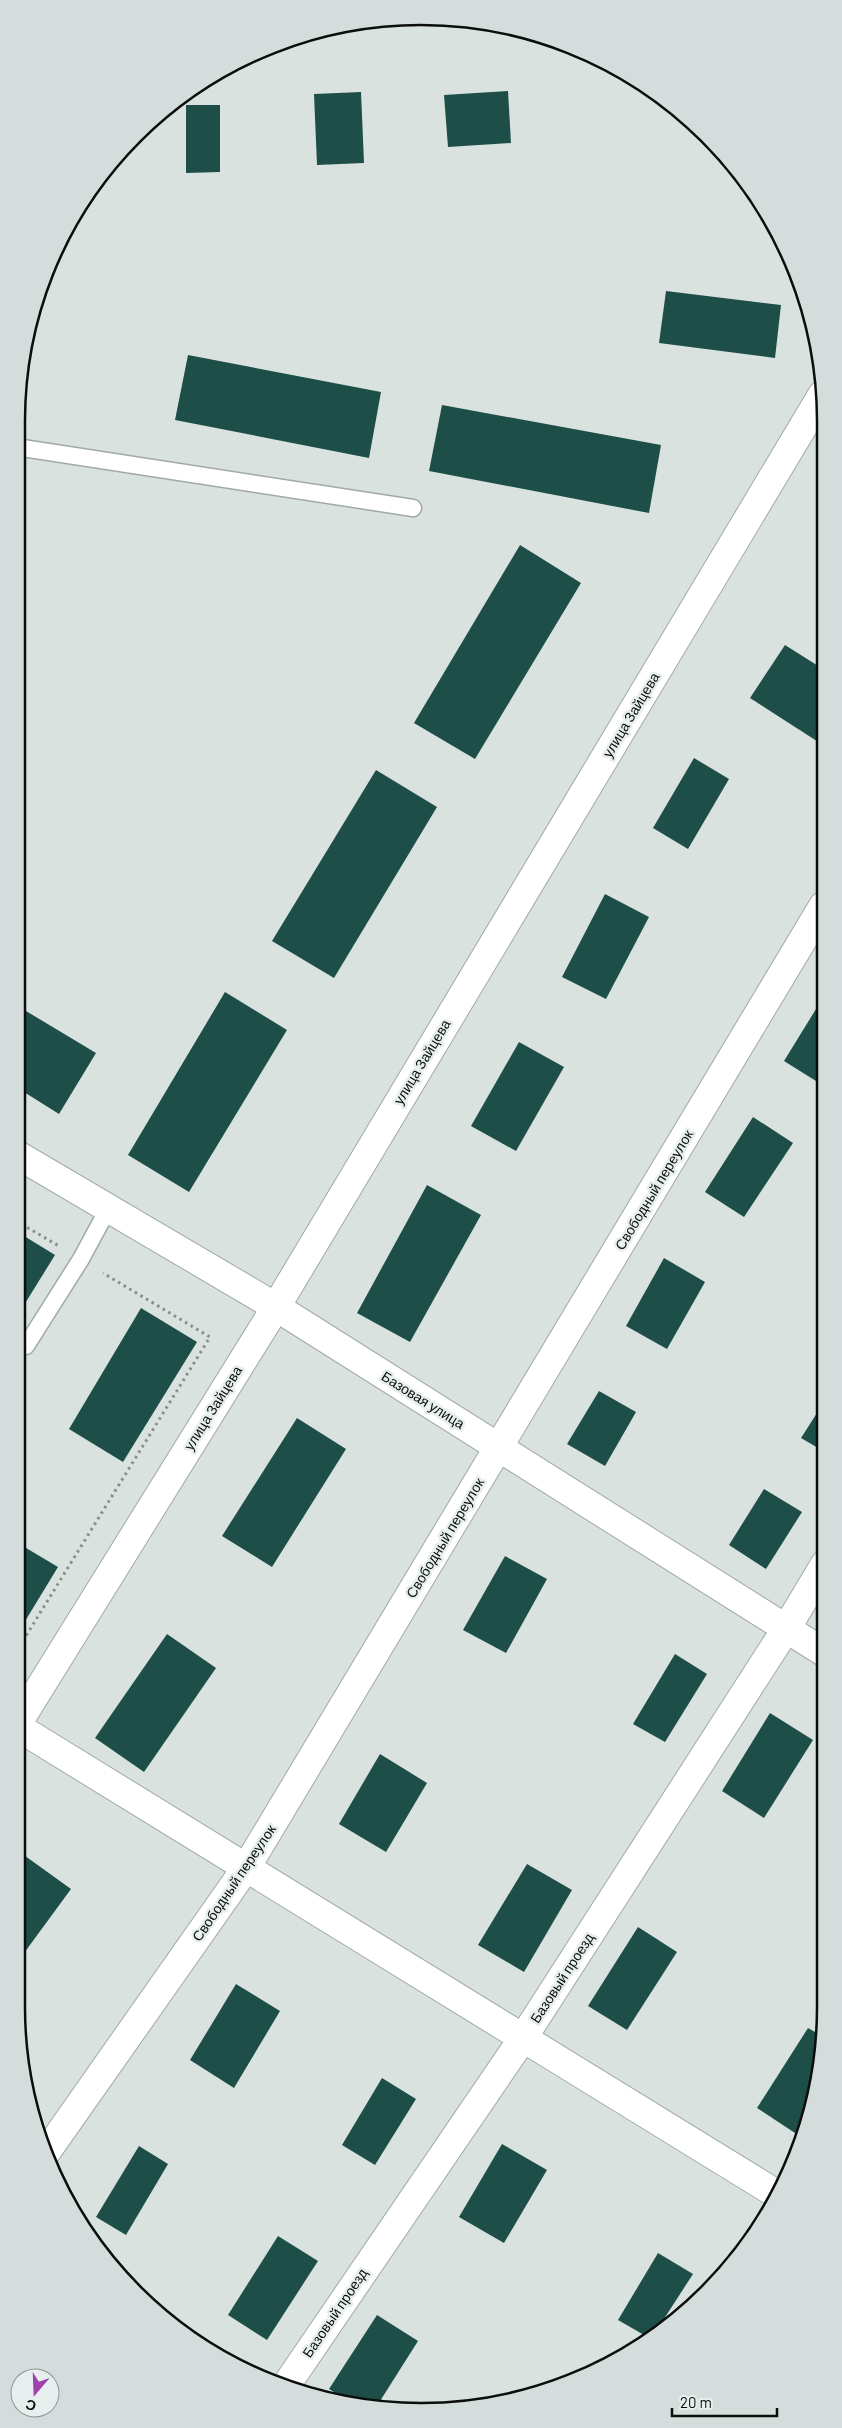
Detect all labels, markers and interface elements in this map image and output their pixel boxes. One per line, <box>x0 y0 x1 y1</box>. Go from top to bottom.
street label: улица Зайцева <box>599 669 663 760</box>
street label: улица Зайцева <box>390 1016 454 1107</box>
street label: Свободный переулок <box>611 1126 697 1253</box>
street label: улица Зайцева <box>180 1362 245 1453</box>
street label: Базовая улица <box>379 1367 468 1432</box>
street label: Свободный переулок <box>402 1474 488 1601</box>
street label: Свободный переулок <box>188 1820 279 1944</box>
street label: Базовый проезд <box>526 1930 597 2026</box>
street label: Базовый проезд <box>298 2265 371 2361</box>
north arrow <box>10 2368 60 2418</box>
scale bar <box>672 2386 777 2418</box>
text: 20 m <box>680 2393 712 2411</box>
text: С <box>23 2396 38 2415</box>

